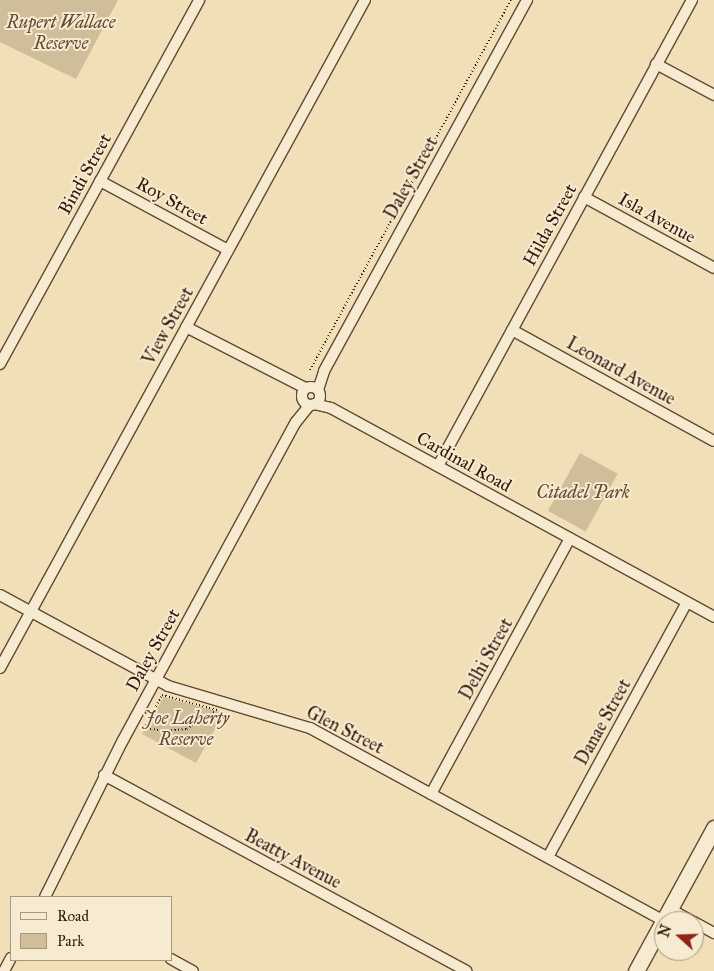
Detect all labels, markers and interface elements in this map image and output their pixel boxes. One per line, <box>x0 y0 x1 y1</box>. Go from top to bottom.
park label: Rupert Wallace Reserve <box>7 12 115 54</box>
street label: Bindi Street <box>54 130 116 218</box>
street label: Daley Street <box>379 133 443 223</box>
street label: Roy Street <box>132 173 212 229</box>
street label: Hilda Street <box>519 180 581 270</box>
street label: Isla Avenue <box>615 188 699 248</box>
street label: View Street <box>138 283 198 369</box>
street label: Leonard Avenue <box>563 332 679 410</box>
street label: Cardinal Road <box>413 427 515 497</box>
park label: Citadel Park <box>536 481 630 503</box>
street label: Daley Street <box>121 605 185 695</box>
street label: Delhi Street <box>455 614 517 704</box>
street label: Danae Street <box>570 675 636 769</box>
street label: Glen Street <box>303 701 387 759</box>
park label: Joe Laherty Reserve <box>143 708 229 751</box>
street label: Beatty Avenue <box>241 825 345 893</box>
legend <box>10 896 172 961</box>
text: Road <box>57 907 89 925</box>
north arrow <box>654 911 704 961</box>
text: N <box>655 923 675 940</box>
text: Park <box>57 932 84 950</box>

